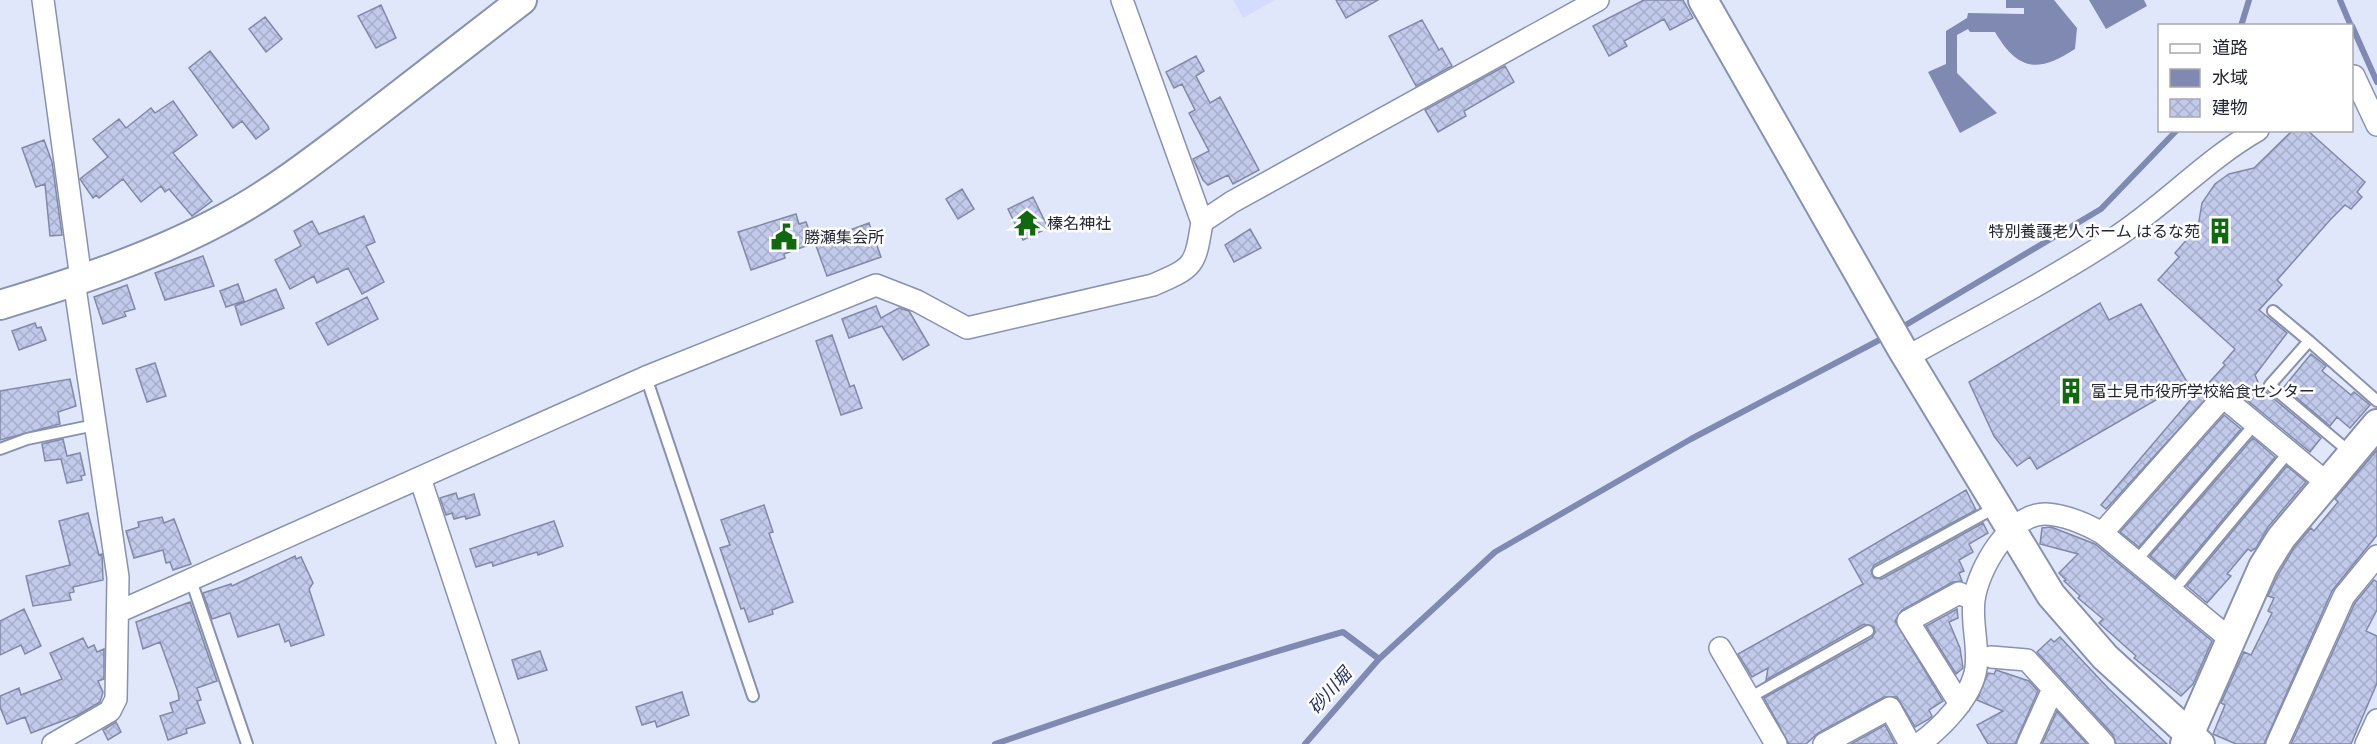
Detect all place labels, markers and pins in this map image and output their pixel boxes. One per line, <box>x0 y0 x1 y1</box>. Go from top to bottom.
temple icon: 榛名神社 <box>1012 208 1042 238</box>
place label: 榛名神社 <box>1047 214 1111 234</box>
building icon: 特別養護老人ホーム はるな苑 <box>2205 216 2235 246</box>
public building icon: 勝瀬集会所 <box>769 222 799 252</box>
place label: 特別養護老人ホーム はるな苑 <box>1988 222 2200 242</box>
place label: 勝瀬集会所 <box>804 228 884 248</box>
building icon: 富士見市役所学校給食センター <box>2056 376 2086 406</box>
place label: 富士見市役所学校給食センター <box>2091 382 2315 402</box>

